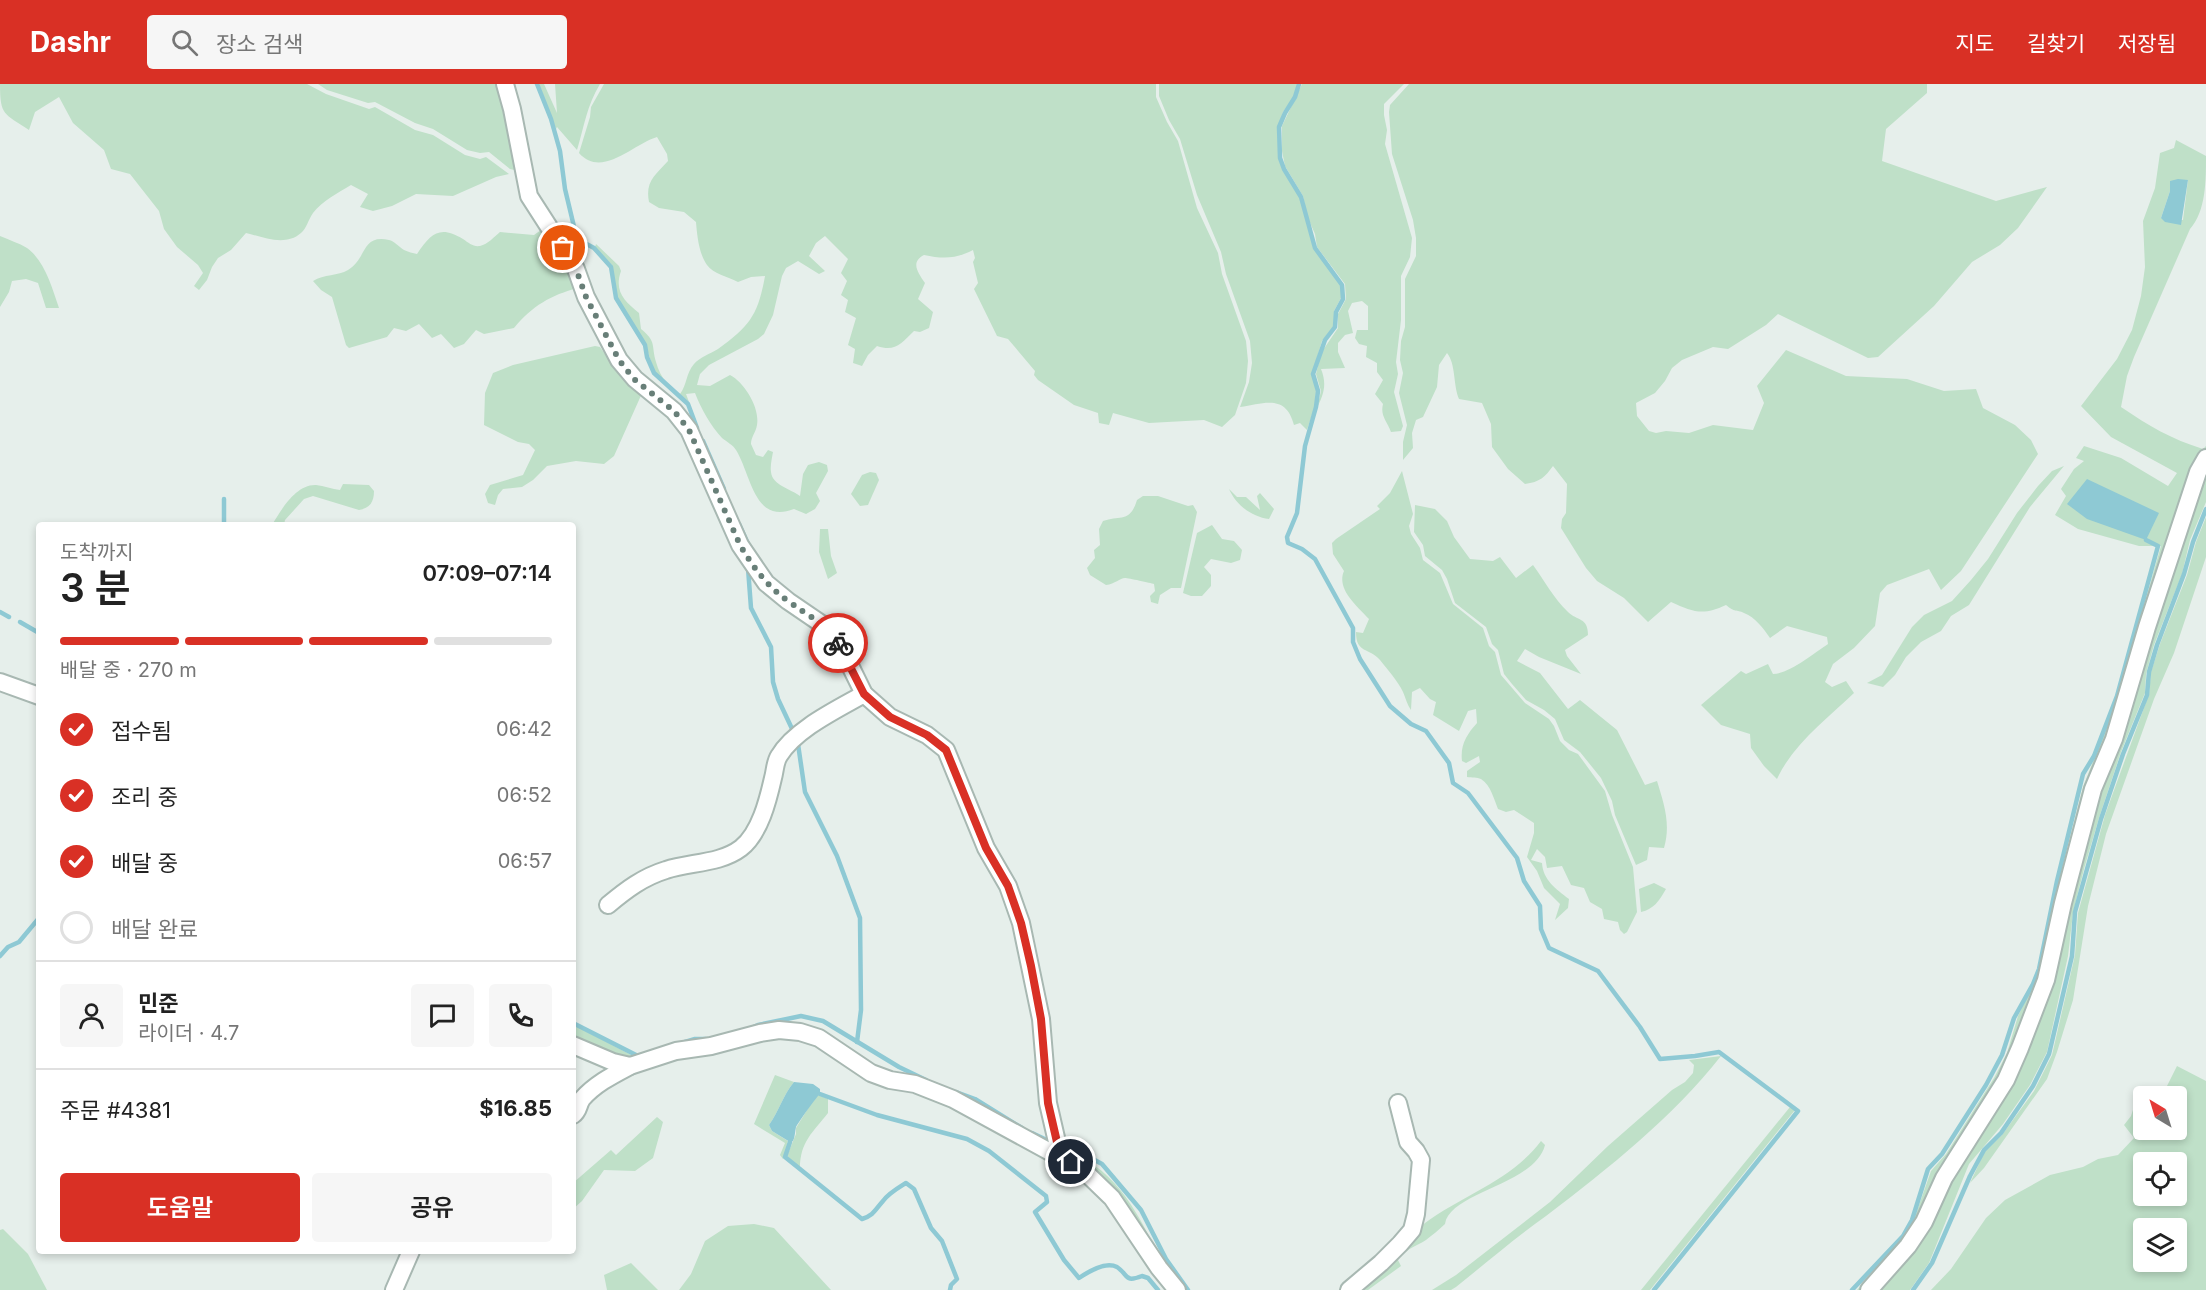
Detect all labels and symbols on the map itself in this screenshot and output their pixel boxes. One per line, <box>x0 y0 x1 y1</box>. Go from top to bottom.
pin <box>537 222 588 273</box>
courier <box>808 613 868 673</box>
north arrow <box>2133 1086 2187 1140</box>
pin <box>1045 1136 1096 1187</box>

